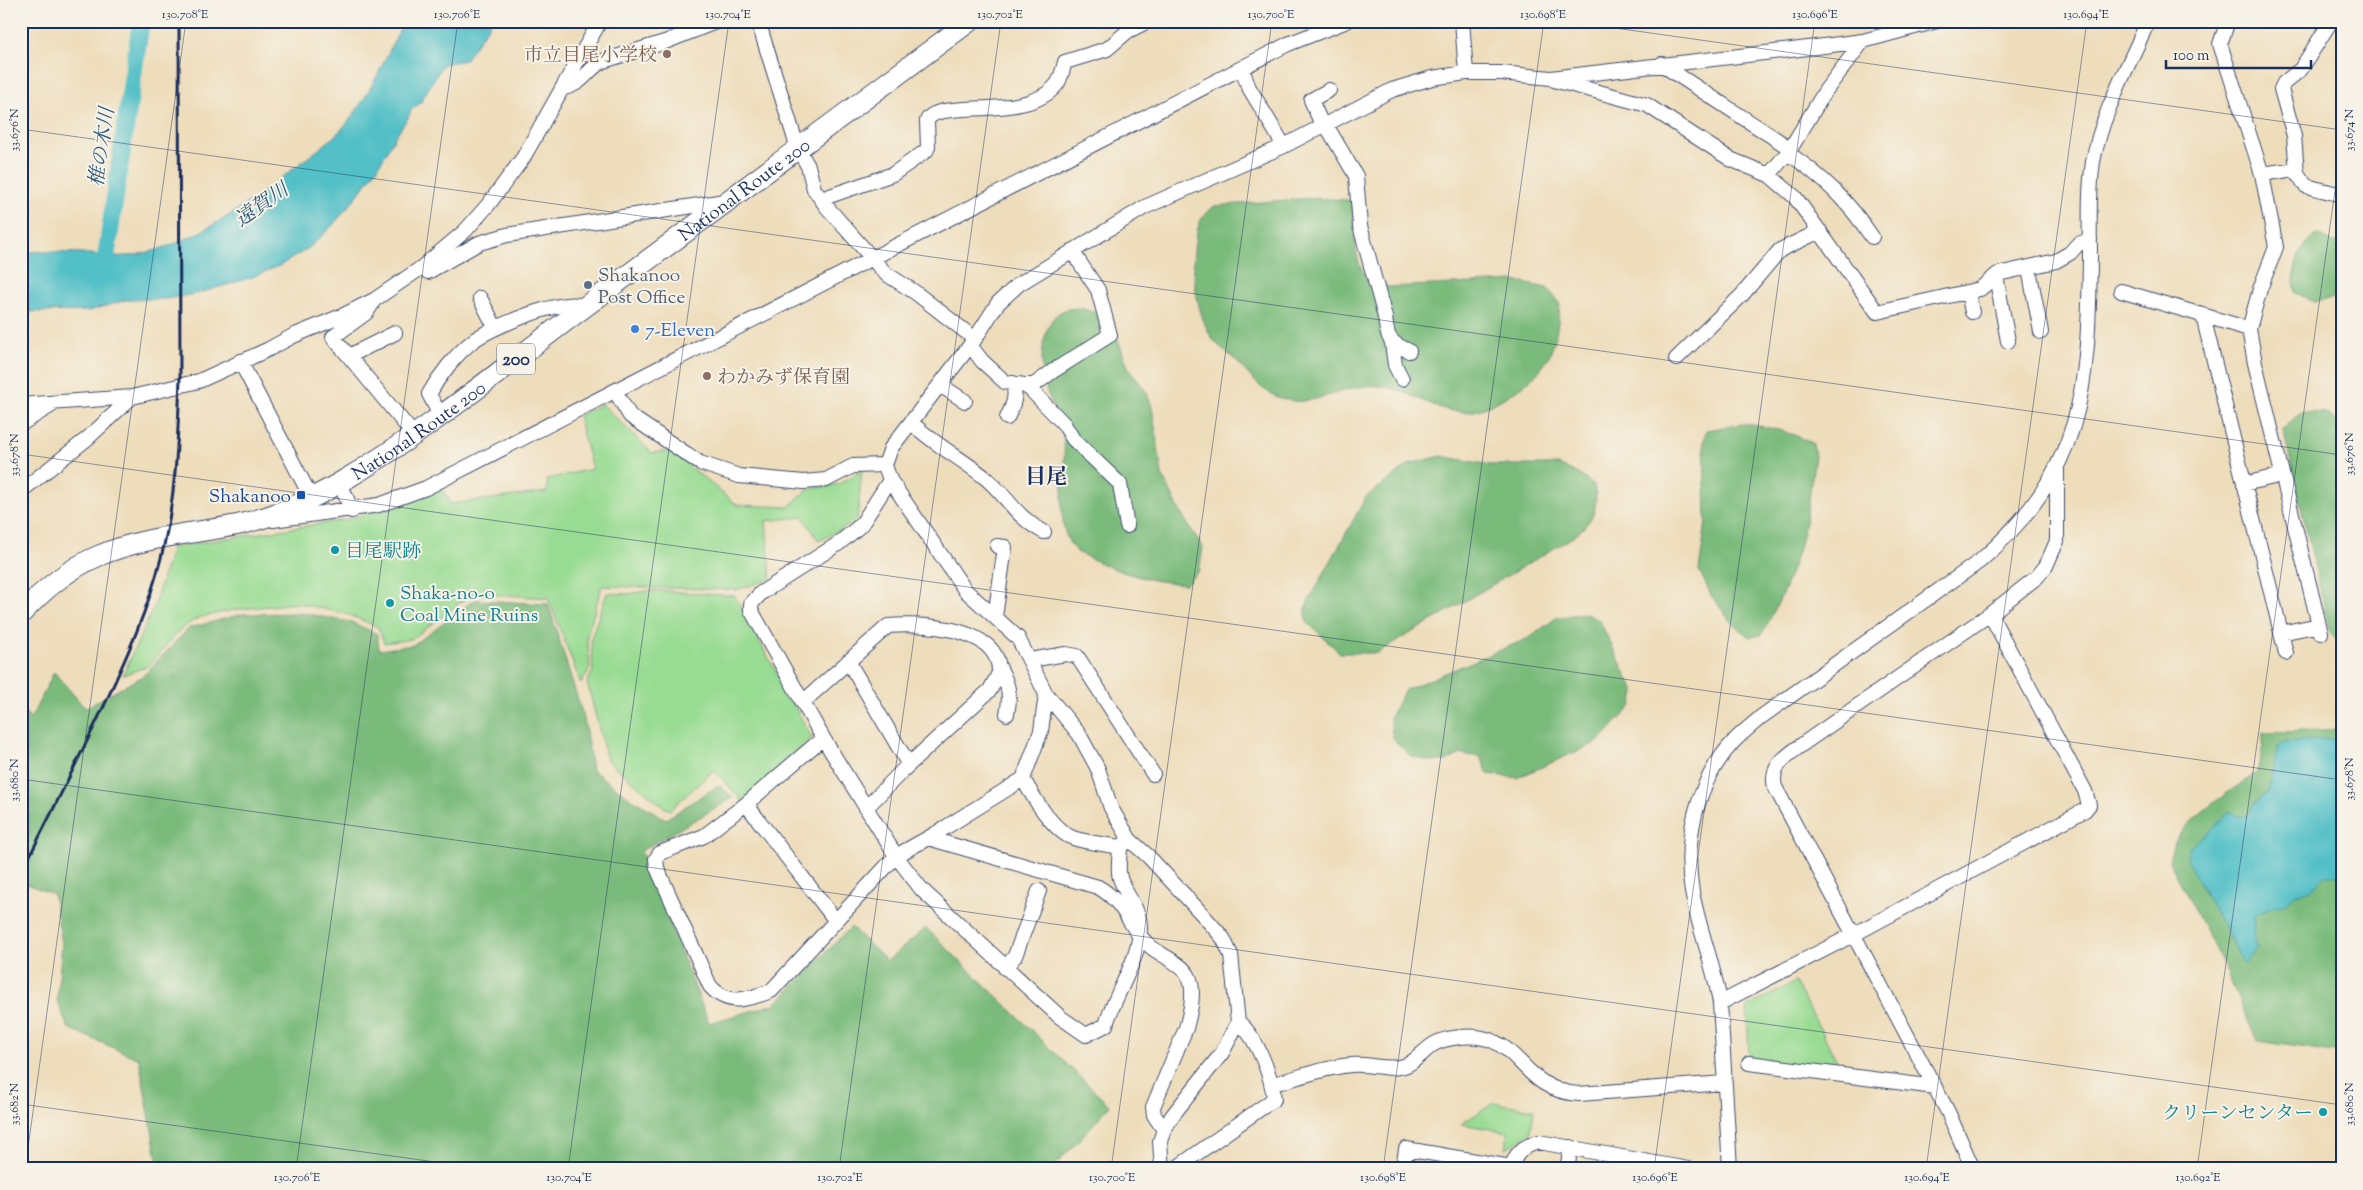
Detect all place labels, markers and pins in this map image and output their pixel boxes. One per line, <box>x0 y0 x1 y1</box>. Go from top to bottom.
place label: 市立目尾小学校 <box>524 43 657 70</box>
marker: 市立目尾小学校 <box>661 48 673 60</box>
place label: Shakanoo Post Office <box>598 263 685 312</box>
marker: Shakanoo Post Office <box>582 279 594 291</box>
place label: 7-Eleven <box>645 318 715 345</box>
marker: 7-Eleven <box>629 323 641 335</box>
place label: わかみず保育園 <box>717 365 850 392</box>
marker: わかみず保育園 <box>701 370 713 382</box>
place label: Shakanoo <box>209 484 291 511</box>
marker: Shakanoo <box>295 489 307 501</box>
place label: 目尾駅跡 <box>345 539 421 566</box>
marker: 目尾駅跡 <box>329 544 341 556</box>
place label: Shaka-no-o Coal Mine Ruins <box>400 581 538 630</box>
marker: Shaka-no-o Coal Mine Ruins <box>384 597 396 609</box>
place label: クリーンセンター <box>2162 1101 2313 1128</box>
marker: クリーンセンター <box>2317 1106 2329 1118</box>

